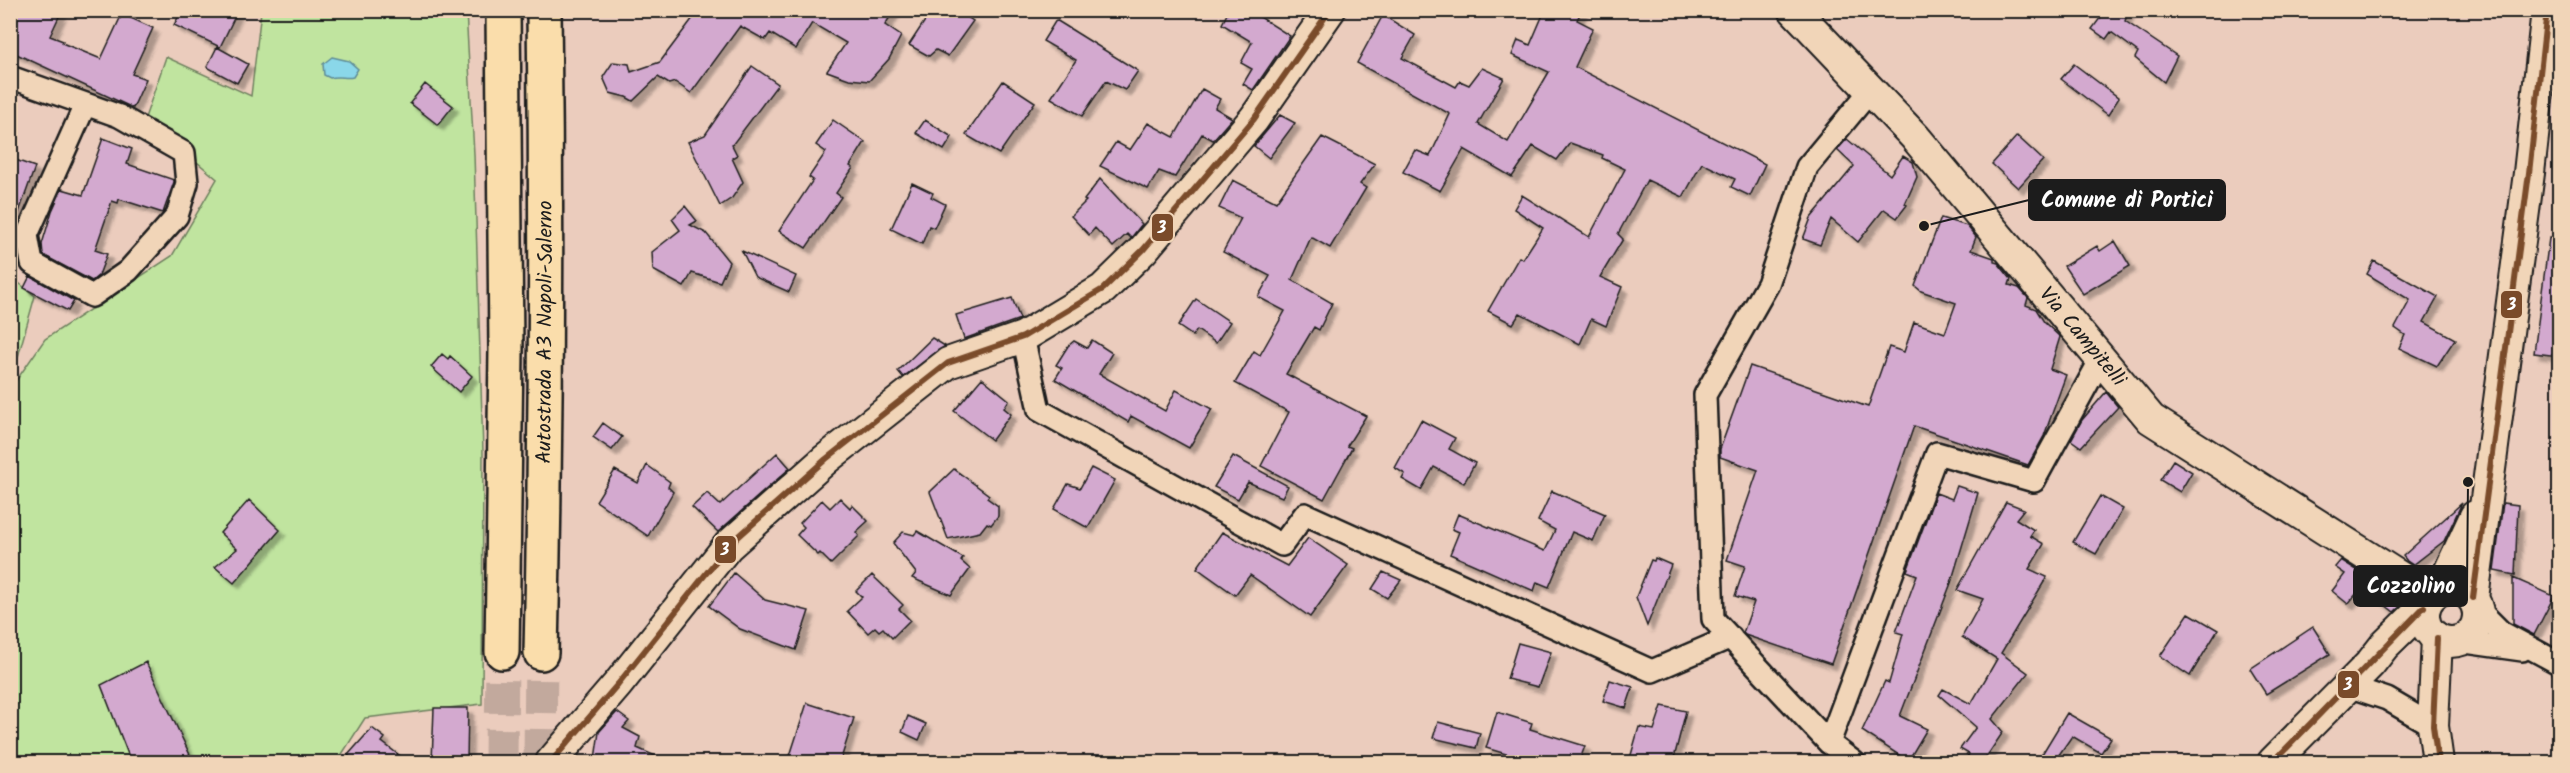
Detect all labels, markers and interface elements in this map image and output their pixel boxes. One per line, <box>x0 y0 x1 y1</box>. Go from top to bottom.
callout: Comune di Portici <box>2029 180 2225 220</box>
text: Comune di Portici <box>2041 184 2214 219</box>
street label: Autostrada A3 Napoli-Salerno <box>528 200 562 464</box>
line badge: 3 <box>1151 213 1174 242</box>
text: 3 <box>1157 216 1167 241</box>
street label: Via Campitelli <box>2031 280 2135 395</box>
line badge: 3 <box>2500 290 2523 319</box>
text: 3 <box>2507 293 2517 318</box>
line badge: 3 <box>714 535 737 564</box>
text: 3 <box>720 538 730 563</box>
callout: Cozzolino <box>2354 566 2467 606</box>
text: Cozzolino <box>2367 570 2455 605</box>
line badge: 3 <box>2337 670 2360 699</box>
text: 3 <box>2343 673 2353 698</box>

